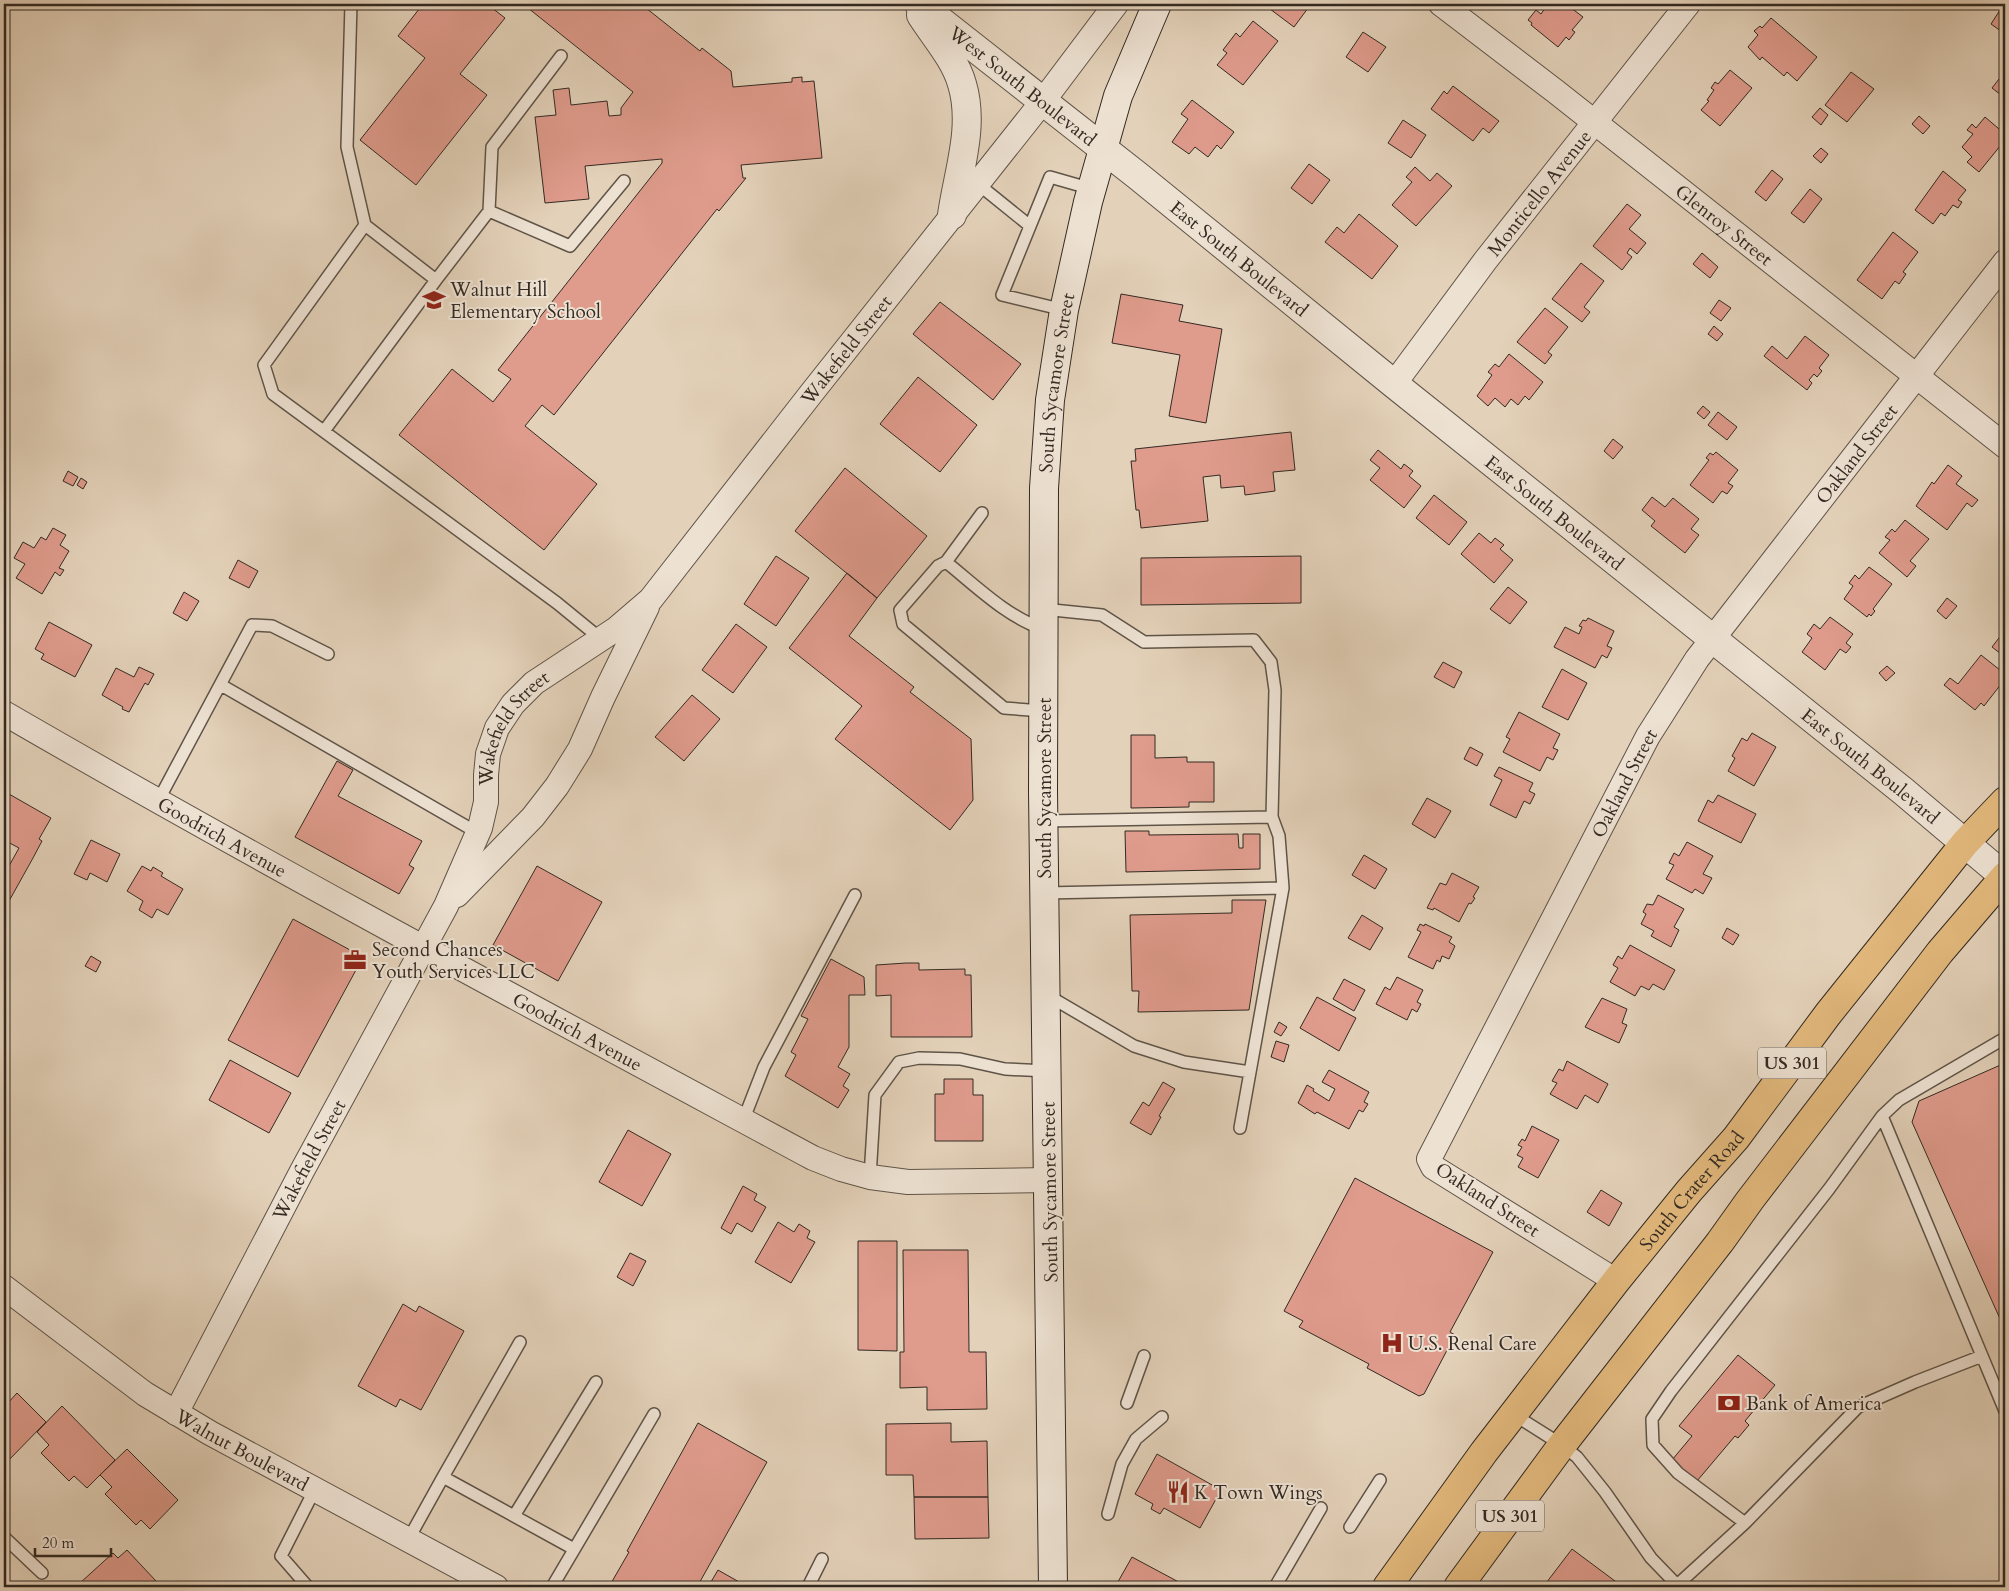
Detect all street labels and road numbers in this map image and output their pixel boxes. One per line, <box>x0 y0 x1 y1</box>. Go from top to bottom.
street label: West South Boulevard <box>942 20 1101 152</box>
street label: Monticello Avenue <box>1482 125 1598 262</box>
street label: Glenroy Street <box>1669 179 1778 272</box>
street label: East South Boulevard <box>1164 195 1313 323</box>
street label: Wakefield Street <box>794 290 898 411</box>
street label: South Sycamore Street <box>1033 291 1081 474</box>
street label: Oakland Street <box>1810 399 1904 510</box>
street label: East South Boulevard <box>1479 450 1629 577</box>
street label: Wakefield Street <box>474 665 554 787</box>
street label: South Sycamore Street <box>1032 698 1058 878</box>
street label: East South Boulevard <box>1795 703 1945 830</box>
street label: Oakland Street <box>1586 724 1664 843</box>
street label: Goodrich Avenue <box>153 791 291 884</box>
street label: Goodrich Avenue <box>508 986 647 1078</box>
road number: US 301 <box>1758 1048 1826 1078</box>
street label: Wakefield Street <box>266 1095 352 1226</box>
street label: South Sycamore Street <box>1035 1101 1065 1283</box>
street label: South Crater Road <box>1634 1126 1751 1257</box>
street label: Oakland Street <box>1430 1156 1545 1243</box>
street label: Walnut Boulevard <box>169 1403 313 1498</box>
road number: US 301 <box>1476 1500 1544 1532</box>

